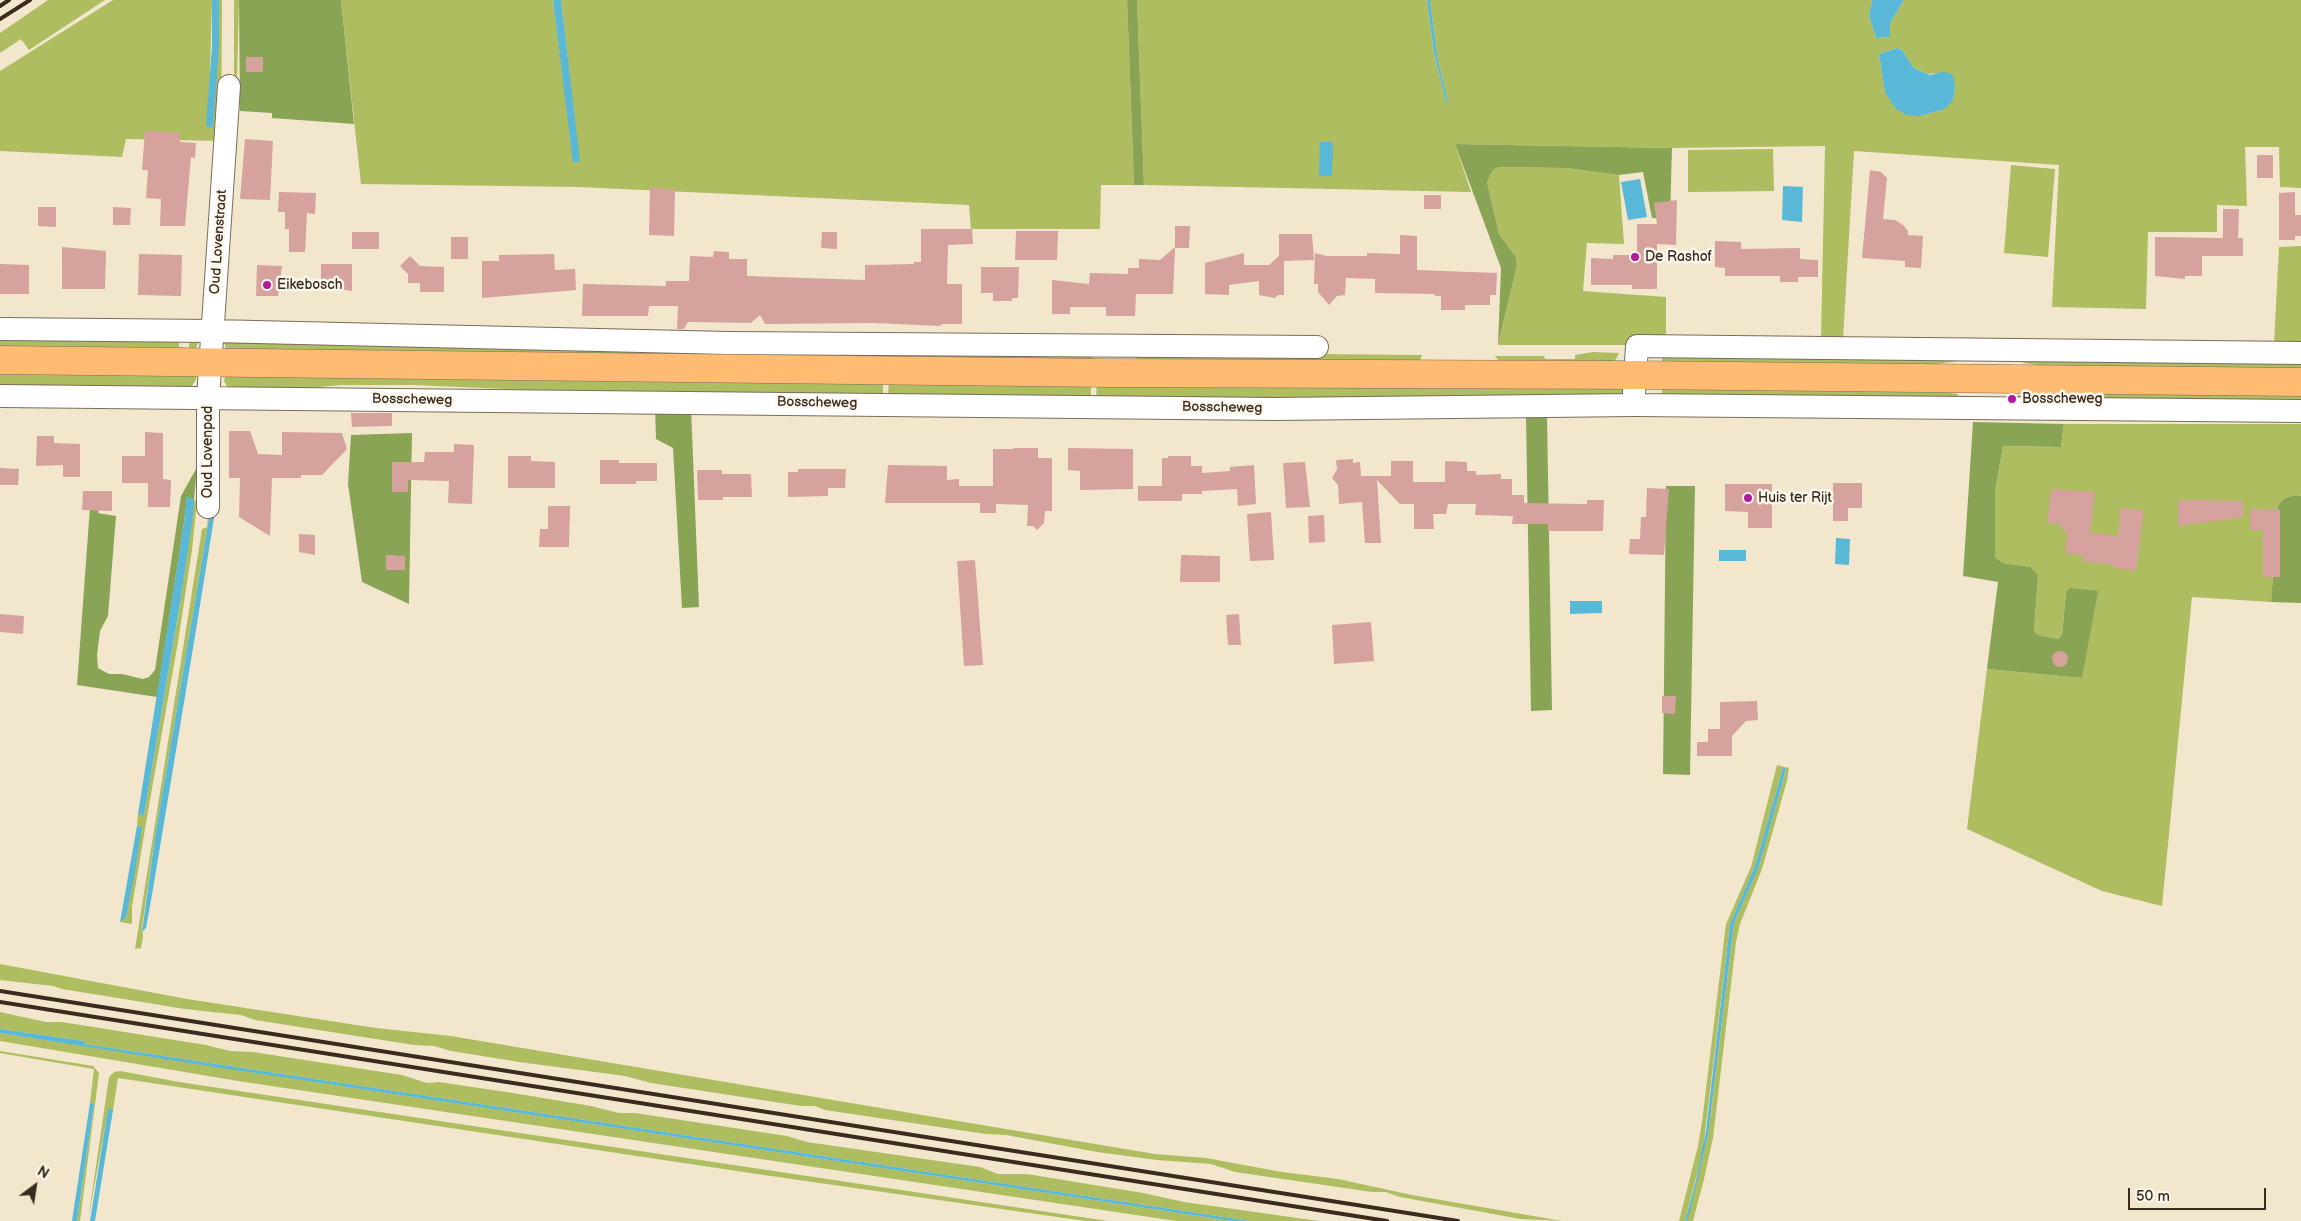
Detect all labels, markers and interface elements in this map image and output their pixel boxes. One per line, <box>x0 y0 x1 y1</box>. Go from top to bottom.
street label: Oud Lovenstraat <box>207 189 231 295</box>
place label: De Rashof <box>1645 249 1712 265</box>
marker: De Rashof <box>1629 251 1641 263</box>
place label: Eikebosch <box>277 277 342 293</box>
marker: Eikebosch <box>261 279 273 291</box>
street label: Bosscheweg <box>372 391 452 409</box>
place label: Bosscheweg <box>2022 391 2103 407</box>
marker: Bosscheweg <box>2006 393 2018 405</box>
street label: Bosscheweg <box>777 394 857 412</box>
street label: Bosscheweg <box>1182 399 1262 417</box>
street label: Oud Lovenpad <box>200 406 216 498</box>
place label: Huis ter Rijt <box>1758 490 1832 506</box>
marker: Huis ter Rijt <box>1742 492 1754 504</box>
north arrow <box>10 1161 60 1211</box>
text: N <box>34 1163 52 1183</box>
scale bar <box>2131 1178 2268 1210</box>
text: 50 m <box>2136 1187 2170 1206</box>

